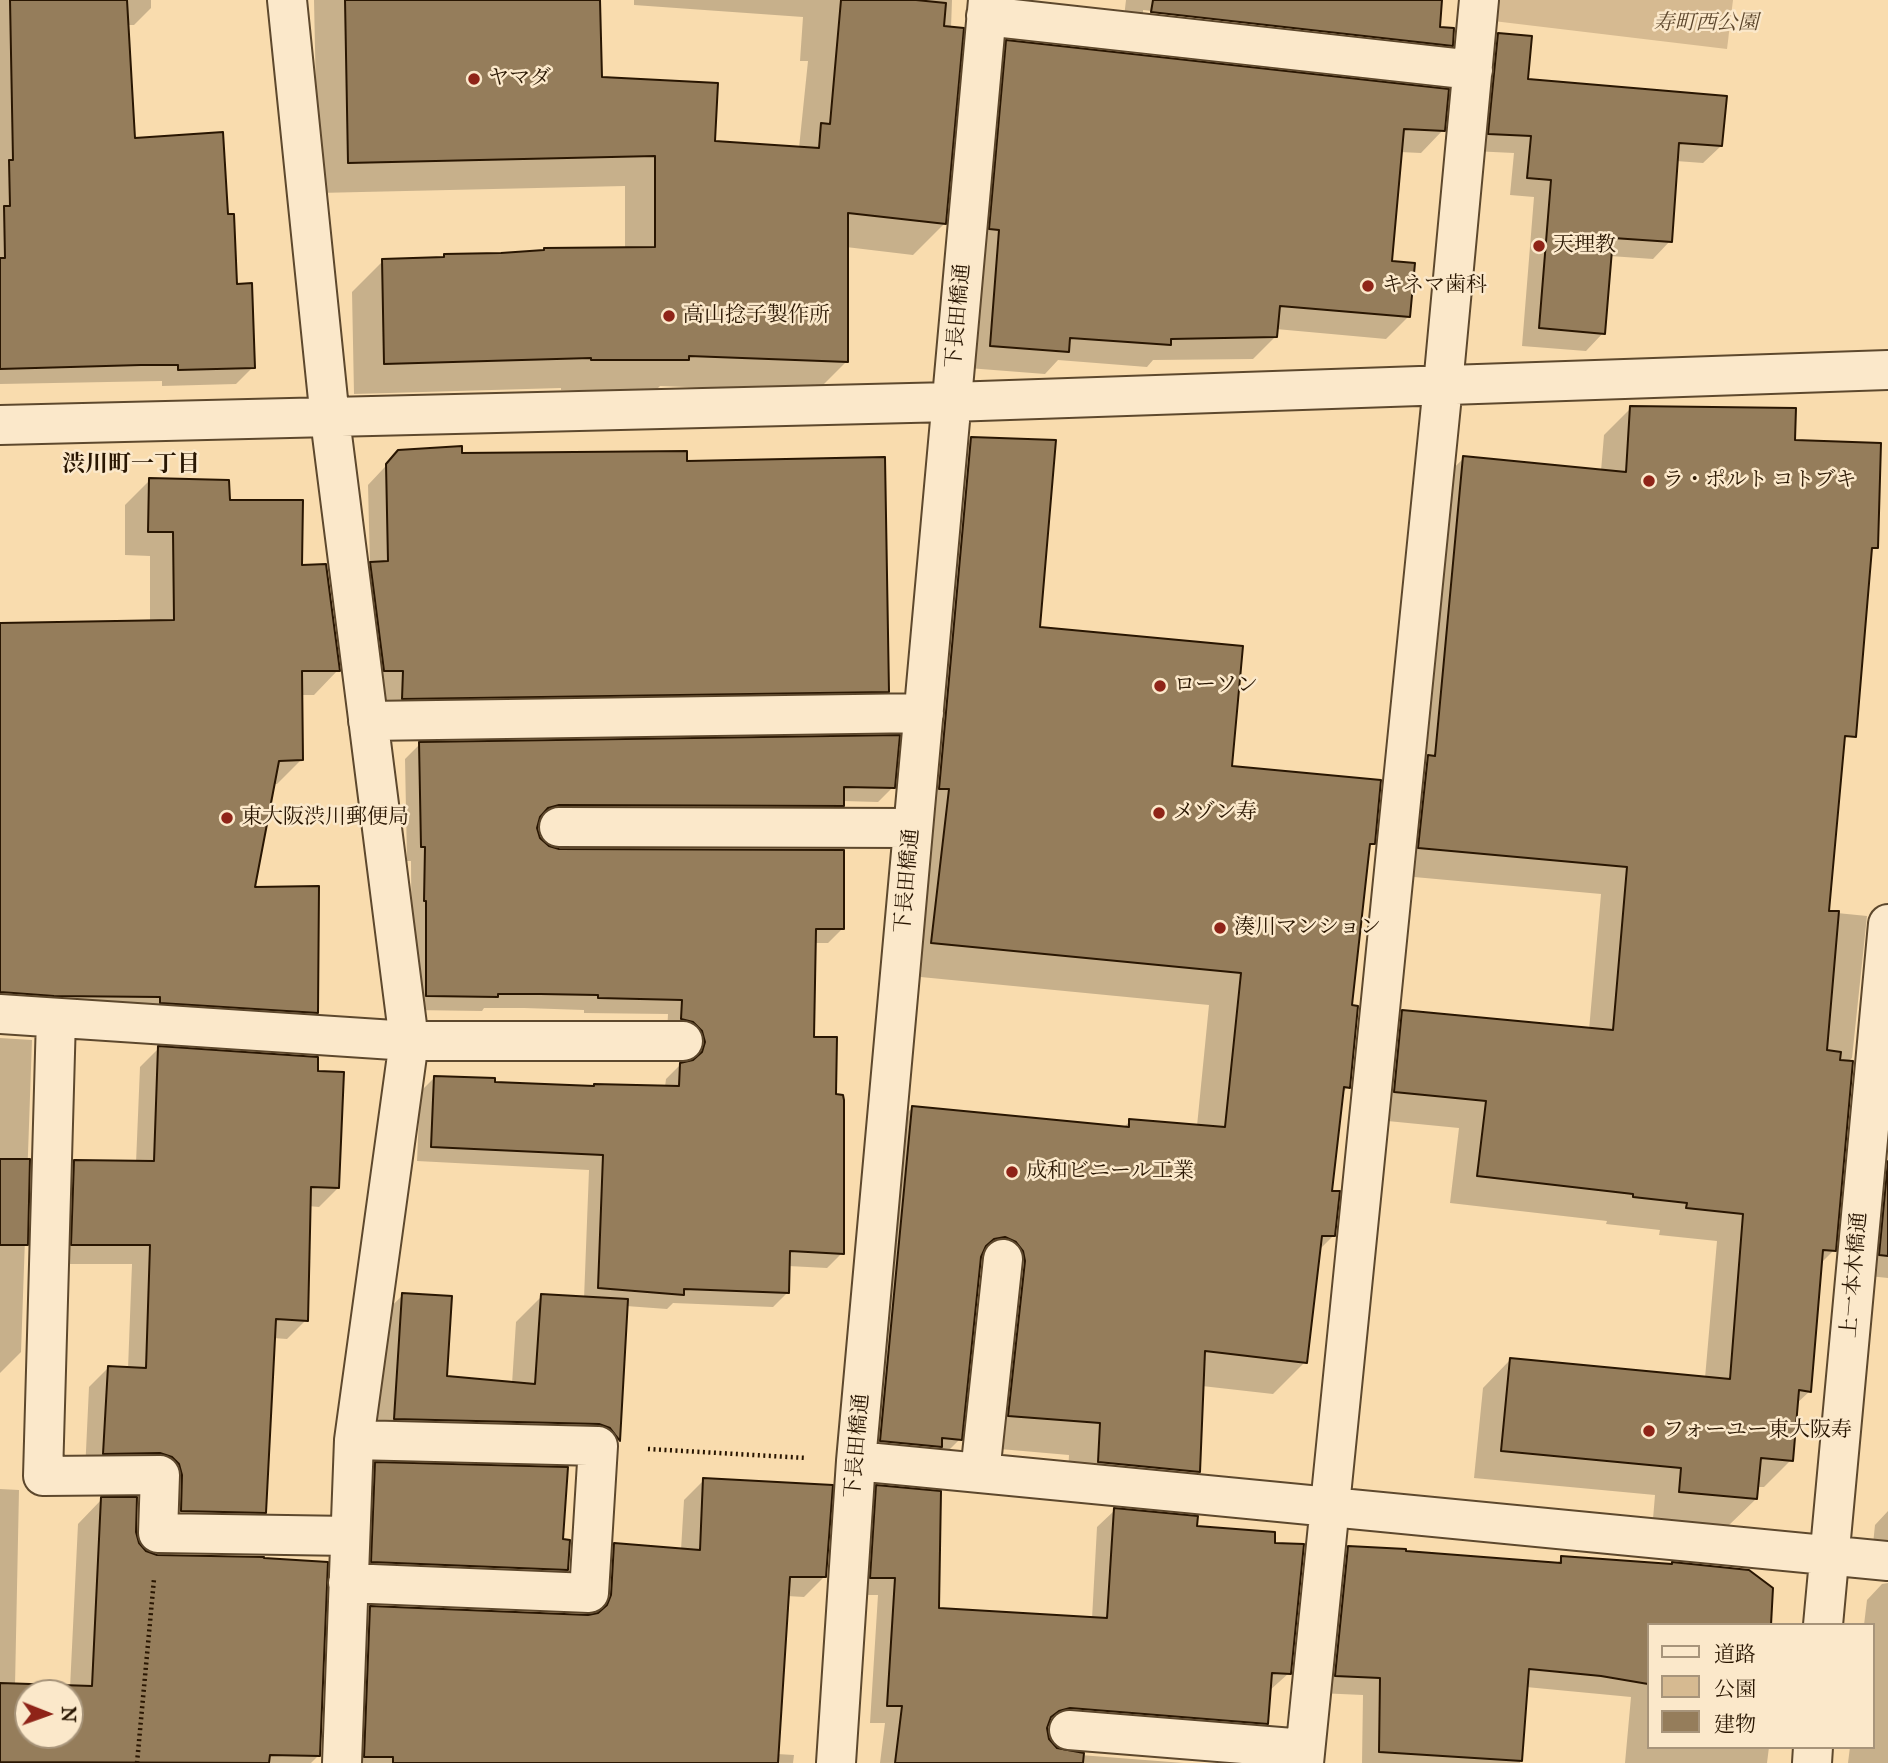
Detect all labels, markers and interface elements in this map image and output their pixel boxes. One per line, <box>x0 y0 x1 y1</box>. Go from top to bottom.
park label: 寿町西公園 <box>1654 11 1758 37</box>
place label: ヤマダ <box>488 66 551 92</box>
marker: ヤマダ <box>466 71 482 87</box>
place label: 天理教 <box>1553 233 1616 259</box>
marker: 天理教 <box>1531 238 1547 254</box>
street label: 下長田橋通 <box>942 263 976 369</box>
place label: キネマ歯科 <box>1382 273 1487 299</box>
marker: キネマ歯科 <box>1360 278 1376 294</box>
place label: 高山捻子製作所 <box>683 303 830 329</box>
marker: 高山捻子製作所 <box>661 308 677 324</box>
district label: 渋川町一丁目 <box>62 451 200 479</box>
place label: ラ・ポルト コトブキ <box>1663 468 1857 494</box>
marker: ラ・ポルト コトブキ <box>1641 473 1657 489</box>
place label: ローソン <box>1174 673 1258 699</box>
marker: ローソン <box>1152 678 1168 694</box>
place label: メゾン寿 <box>1173 800 1257 826</box>
place label: 東大阪渋川郵便局 <box>241 805 409 831</box>
marker: メゾン寿 <box>1151 805 1167 821</box>
marker: 東大阪渋川郵便局 <box>219 810 235 826</box>
street label: 下長田橋通 <box>891 828 925 934</box>
place label: 湊川マンション <box>1234 915 1381 941</box>
marker: 湊川マンション <box>1212 920 1228 936</box>
place label: 成和ビニール工業 <box>1026 1159 1194 1185</box>
marker: 成和ビニール工業 <box>1004 1164 1020 1180</box>
street label: 上一本木橋通 <box>1837 1211 1873 1339</box>
street label: 下長田橋通 <box>841 1393 875 1499</box>
place label: フォーユー東大阪寿 <box>1663 1418 1852 1444</box>
marker: フォーユー東大阪寿 <box>1641 1423 1657 1439</box>
legend <box>1646 1623 1874 1749</box>
text: 道路 <box>1714 1641 1756 1667</box>
text: 公園 <box>1714 1676 1756 1702</box>
north arrow <box>14 1679 84 1749</box>
text: N <box>57 1706 80 1723</box>
text: 建物 <box>1714 1711 1756 1737</box>

